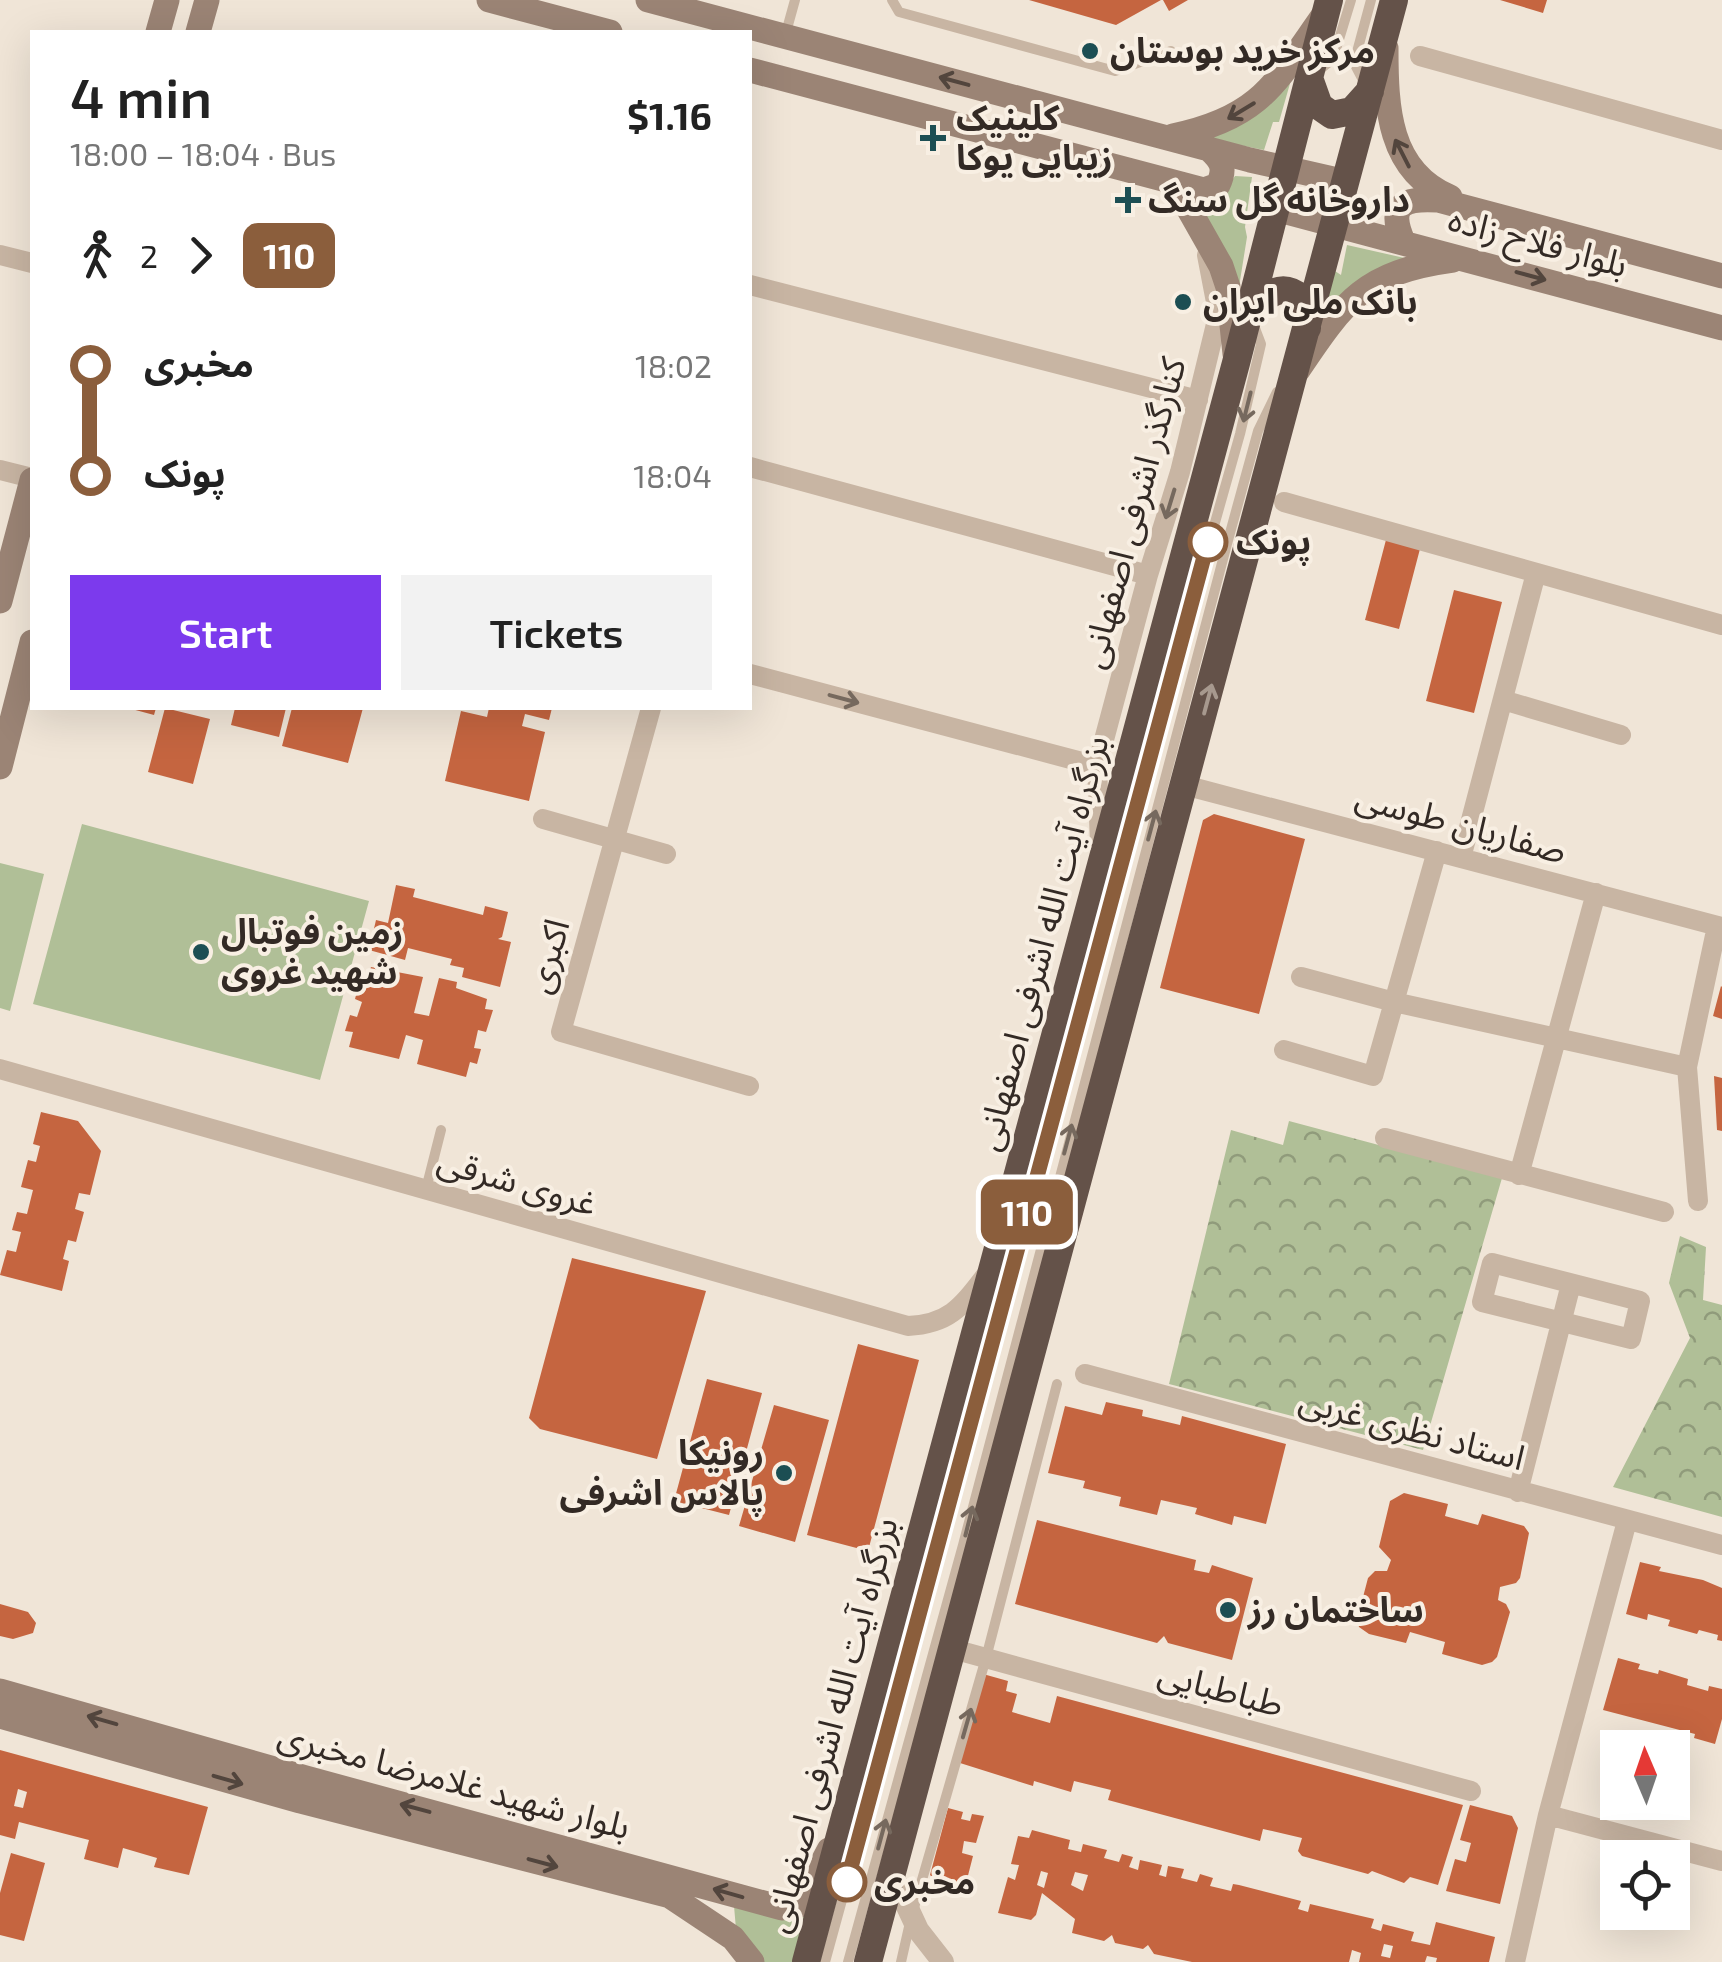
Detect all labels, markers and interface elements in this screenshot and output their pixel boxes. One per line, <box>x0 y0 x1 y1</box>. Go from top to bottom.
place label: مرکز خرید بوستان <box>1110 28 1375 71</box>
marker: مرکز خرید بوستان <box>1079 40 1101 62</box>
text: 4 min <box>70 63 212 129</box>
one-way arrow <box>939 71 971 90</box>
text: $1.16 <box>627 92 712 138</box>
place label: کلینیک زیبایی یوکا <box>956 95 1112 179</box>
one-way arrow <box>1227 101 1255 121</box>
marker: کلینیک زیبایی یوکا <box>920 125 946 151</box>
text: 18:00 – 18:04 · Bus <box>70 134 336 172</box>
one-way arrow <box>1392 138 1411 168</box>
place label: داروخانه گل سنگ <box>1148 177 1410 221</box>
marker: داروخانه گل سنگ <box>1117 189 1139 211</box>
street label: بلوار فلاح زاده <box>1443 196 1633 291</box>
icon: walk <box>70 228 125 283</box>
icon: forward <box>173 228 228 283</box>
text: 110 <box>263 234 315 276</box>
text: 2 <box>140 236 158 274</box>
one-way arrow <box>1515 268 1546 286</box>
place label: بانک ملی ایران <box>1203 279 1418 322</box>
marker: بانک ملی ایران <box>1172 291 1194 313</box>
text: مخبری <box>144 339 254 385</box>
text: 18:02 <box>635 346 712 384</box>
street label: کنارگذر اشرفی اصفهانی <box>1069 352 1195 673</box>
one-way arrow <box>1237 390 1255 422</box>
text: پونک <box>144 449 226 495</box>
text: 18:04 <box>633 456 712 494</box>
one-way arrow <box>1160 487 1178 519</box>
place label: پونک <box>1236 519 1311 566</box>
marker: پونک <box>1189 523 1227 561</box>
button: Start <box>70 575 381 690</box>
button: Tickets <box>401 575 712 690</box>
one-way arrow <box>1199 684 1218 715</box>
one-way arrow <box>828 690 859 709</box>
street label: بزرگراه آیت الله اشرفی اصفهانی <box>964 730 1118 1155</box>
street label: صفاریان طوسی <box>1351 774 1572 872</box>
one-way arrow <box>1143 809 1162 841</box>
place label: زمین فوتبال شهید غروی <box>221 909 403 992</box>
street label: اکبری <box>516 914 578 998</box>
marker: زمین فوتبال شهید غروی <box>190 941 212 963</box>
one-way arrow <box>1060 1123 1078 1155</box>
street label: غروی شرقی <box>433 1137 602 1224</box>
line badge: 110 <box>970 1180 1084 1244</box>
text: 110 <box>1001 1191 1053 1233</box>
street label: استاد نظری غربی <box>1295 1377 1530 1478</box>
place label: رونیکا پالاس اشرفی <box>559 1430 764 1517</box>
marker: رونیکا پالاس اشرفی <box>773 1462 795 1484</box>
one-way arrow <box>961 1506 979 1538</box>
street label: بزرگراه آیت الله اشرفی اصفهانی <box>753 1512 907 1937</box>
place label: ساختمان رز <box>1246 1587 1424 1631</box>
marker: ساختمان رز <box>1217 1599 1239 1621</box>
street label: طباطبایی <box>1154 1650 1289 1725</box>
one-way arrow <box>959 1708 977 1739</box>
one-way arrow <box>86 1710 118 1729</box>
street label: بلوار شهید غلامرضا مخبری <box>273 1712 635 1848</box>
north arrow <box>1600 1730 1690 1820</box>
map controls <box>1600 1730 1690 1930</box>
one-way arrow <box>212 1772 244 1791</box>
one-way arrow <box>400 1797 431 1816</box>
one-way arrow <box>874 1819 893 1850</box>
button: locate <box>1600 1840 1690 1930</box>
one-way arrow <box>527 1855 558 1874</box>
place label: مخبری <box>874 1859 975 1902</box>
marker: مخبری <box>828 1863 866 1901</box>
one-way arrow <box>713 1882 744 1901</box>

